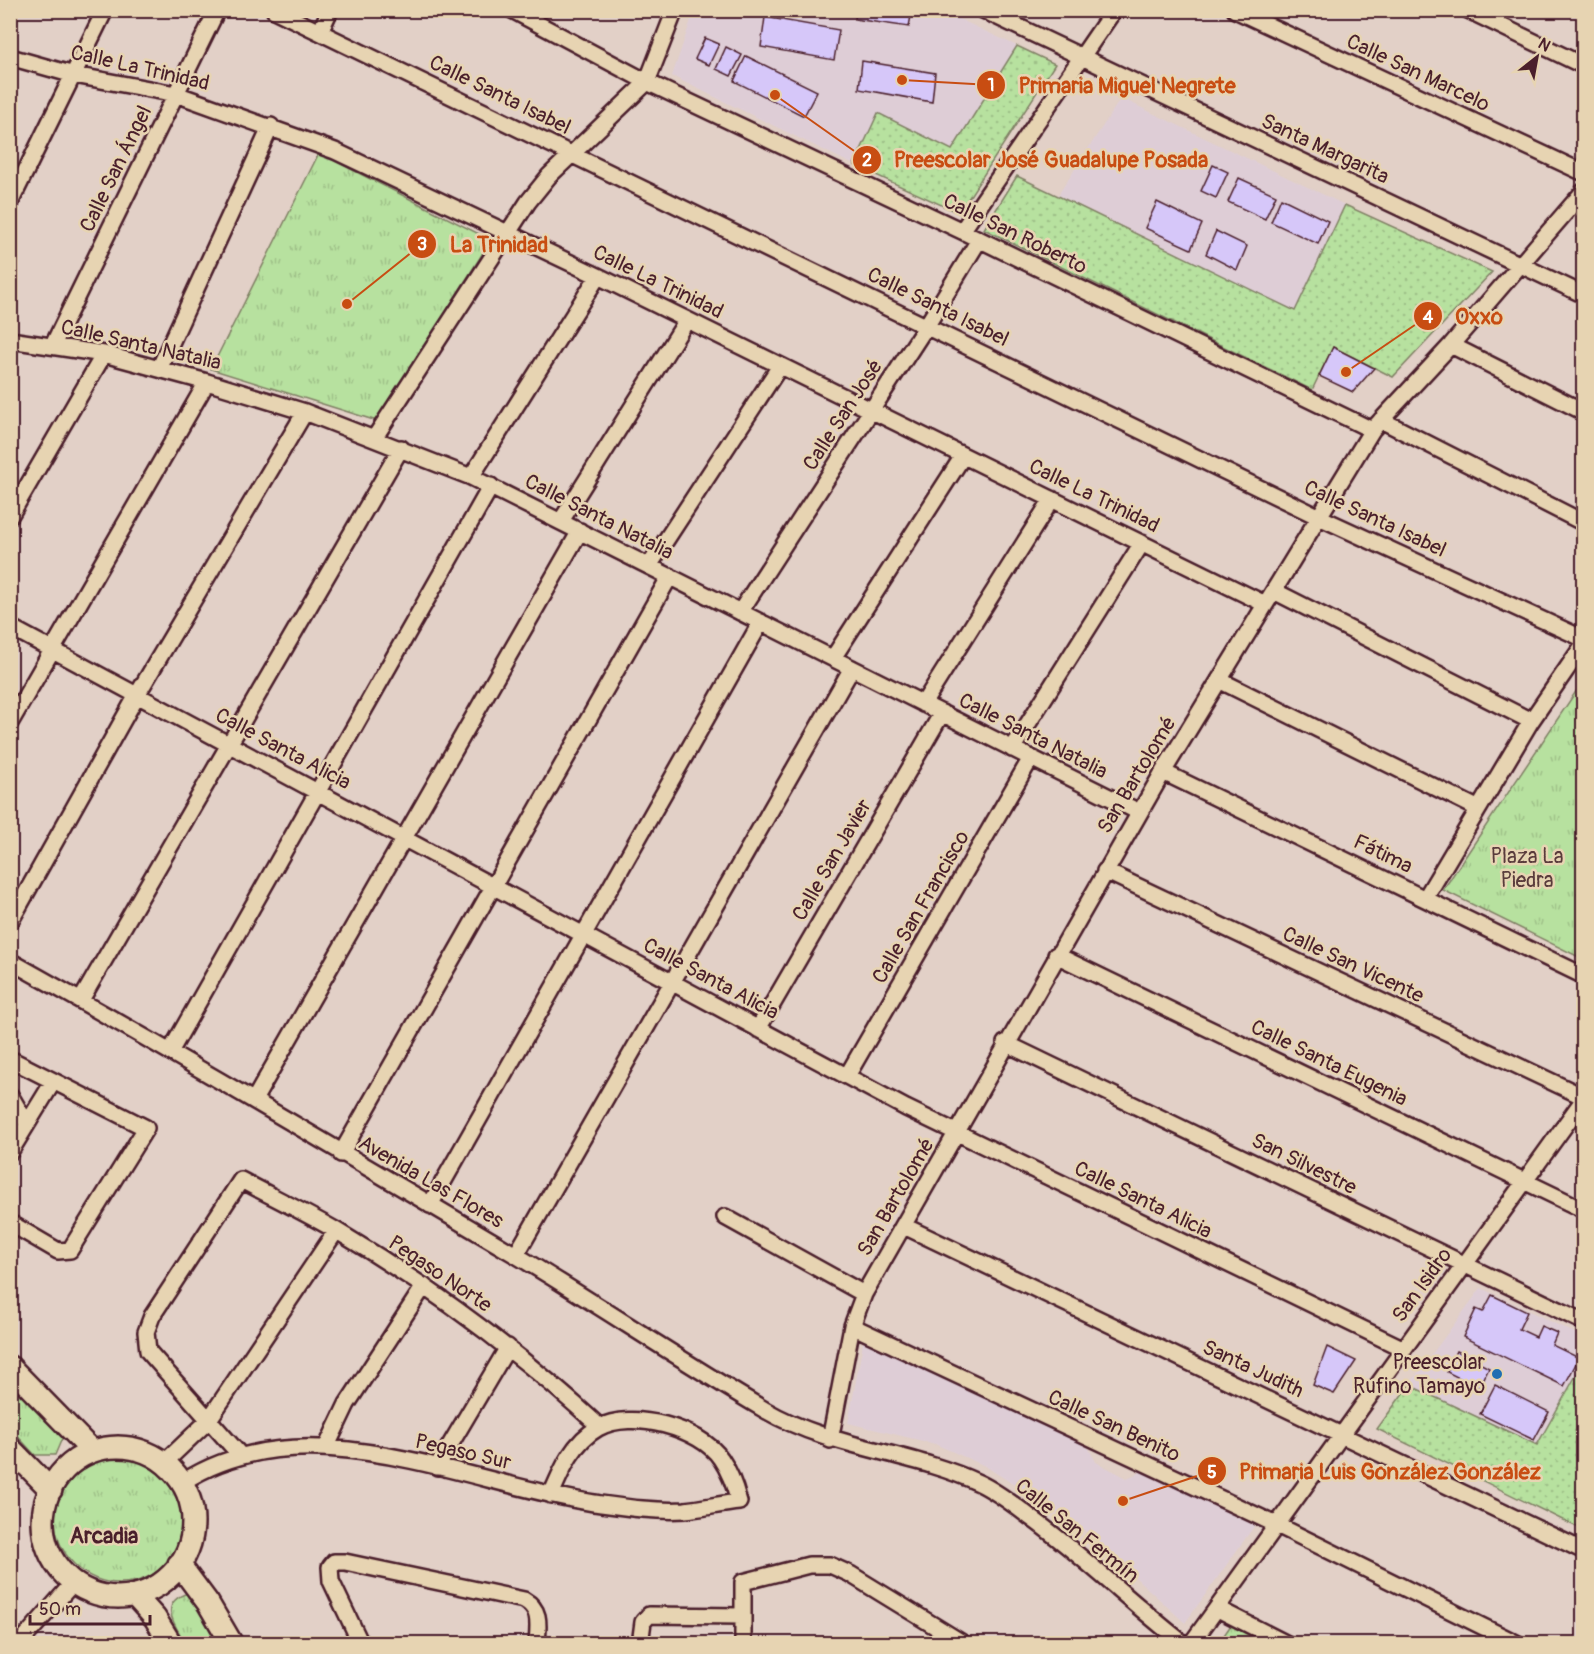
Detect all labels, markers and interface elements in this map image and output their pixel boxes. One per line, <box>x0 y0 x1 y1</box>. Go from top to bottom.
north arrow <box>1507 27 1567 87</box>
street label: Calle San Marcelo <box>1342 28 1494 118</box>
text: N <box>1534 34 1554 56</box>
street label: Calle La Trinidad <box>68 39 212 97</box>
street label: Calle Santa Isabel <box>425 49 575 141</box>
callout: Primaria Miguel Negrete <box>976 65 1247 105</box>
text: Primaria Miguel Negrete <box>1019 72 1237 100</box>
text: 1 <box>987 74 995 97</box>
street label: Calle San Ángel <box>74 101 158 237</box>
street label: Santa Margarita <box>1257 108 1393 190</box>
callout: Preescolar José Guadalupe Posada <box>852 140 1221 180</box>
text: Preescolar José Guadalupe Posada <box>894 146 1208 174</box>
text: 2 <box>862 149 872 172</box>
street label: Calle San Roberto <box>939 187 1091 281</box>
callout: La Trinidad <box>407 224 560 264</box>
text: La Trinidad <box>450 231 548 259</box>
text: 3 <box>417 233 427 256</box>
street label: Calle La Trinidad <box>588 239 728 325</box>
street label: Calle Santa Isabel <box>863 261 1013 353</box>
callout: Oxxo <box>1413 296 1515 336</box>
text: Oxxo <box>1455 303 1503 331</box>
text: 4 <box>1423 306 1434 329</box>
street label: Calle Santa Natalia <box>58 313 224 377</box>
street label: Calle San José <box>797 354 889 476</box>
street label: Calle La Trinidad <box>1024 453 1164 539</box>
street label: Calle Santa Natalia <box>520 468 678 566</box>
street label: Calle Santa Isabel <box>1299 474 1451 564</box>
street label: Calle Santa Natalia <box>954 687 1112 785</box>
street label: Calle Santa Alicia <box>210 702 356 796</box>
street label: San Bartolomé <box>1091 711 1183 839</box>
street label: Calle San Javier <box>786 794 878 926</box>
street label: Calle San Francisco <box>866 826 976 988</box>
street label: Fátima <box>1349 828 1417 880</box>
park label: Plaza La Piedra <box>1490 843 1564 894</box>
street label: Calle San Vicente <box>1278 920 1429 1010</box>
street label: Calle Santa Alicia <box>638 932 784 1026</box>
street label: Calle Santa Eugenia <box>1246 1013 1412 1113</box>
street label: San Silvestre <box>1247 1127 1362 1201</box>
street label: Avenida Las Flores <box>354 1129 509 1235</box>
street label: San Bartolomé <box>851 1133 941 1261</box>
street label: Calle Santa Alicia <box>1070 1155 1216 1245</box>
street label: Pegaso Norte <box>383 1229 498 1319</box>
street label: San Isidro <box>1386 1242 1458 1328</box>
street label: Santa Judith <box>1198 1334 1308 1404</box>
place label: Preescolar Rufino Tamayo <box>1353 1349 1486 1400</box>
marker: Preescolar Rufino Tamayo <box>1490 1367 1504 1381</box>
street label: Calle San Benito <box>1044 1384 1184 1468</box>
street label: Pegaso Sur <box>412 1428 514 1476</box>
callout: Primaria Luis González González <box>1197 1451 1553 1491</box>
text: Primaria Luis González González <box>1239 1458 1542 1486</box>
text: 5 <box>1207 1461 1217 1484</box>
street label: Calle San Fermín <box>1010 1473 1144 1589</box>
district label: Arcadia <box>70 1522 138 1550</box>
scale bar <box>30 1588 150 1626</box>
text: 50 m <box>39 1598 81 1621</box>

